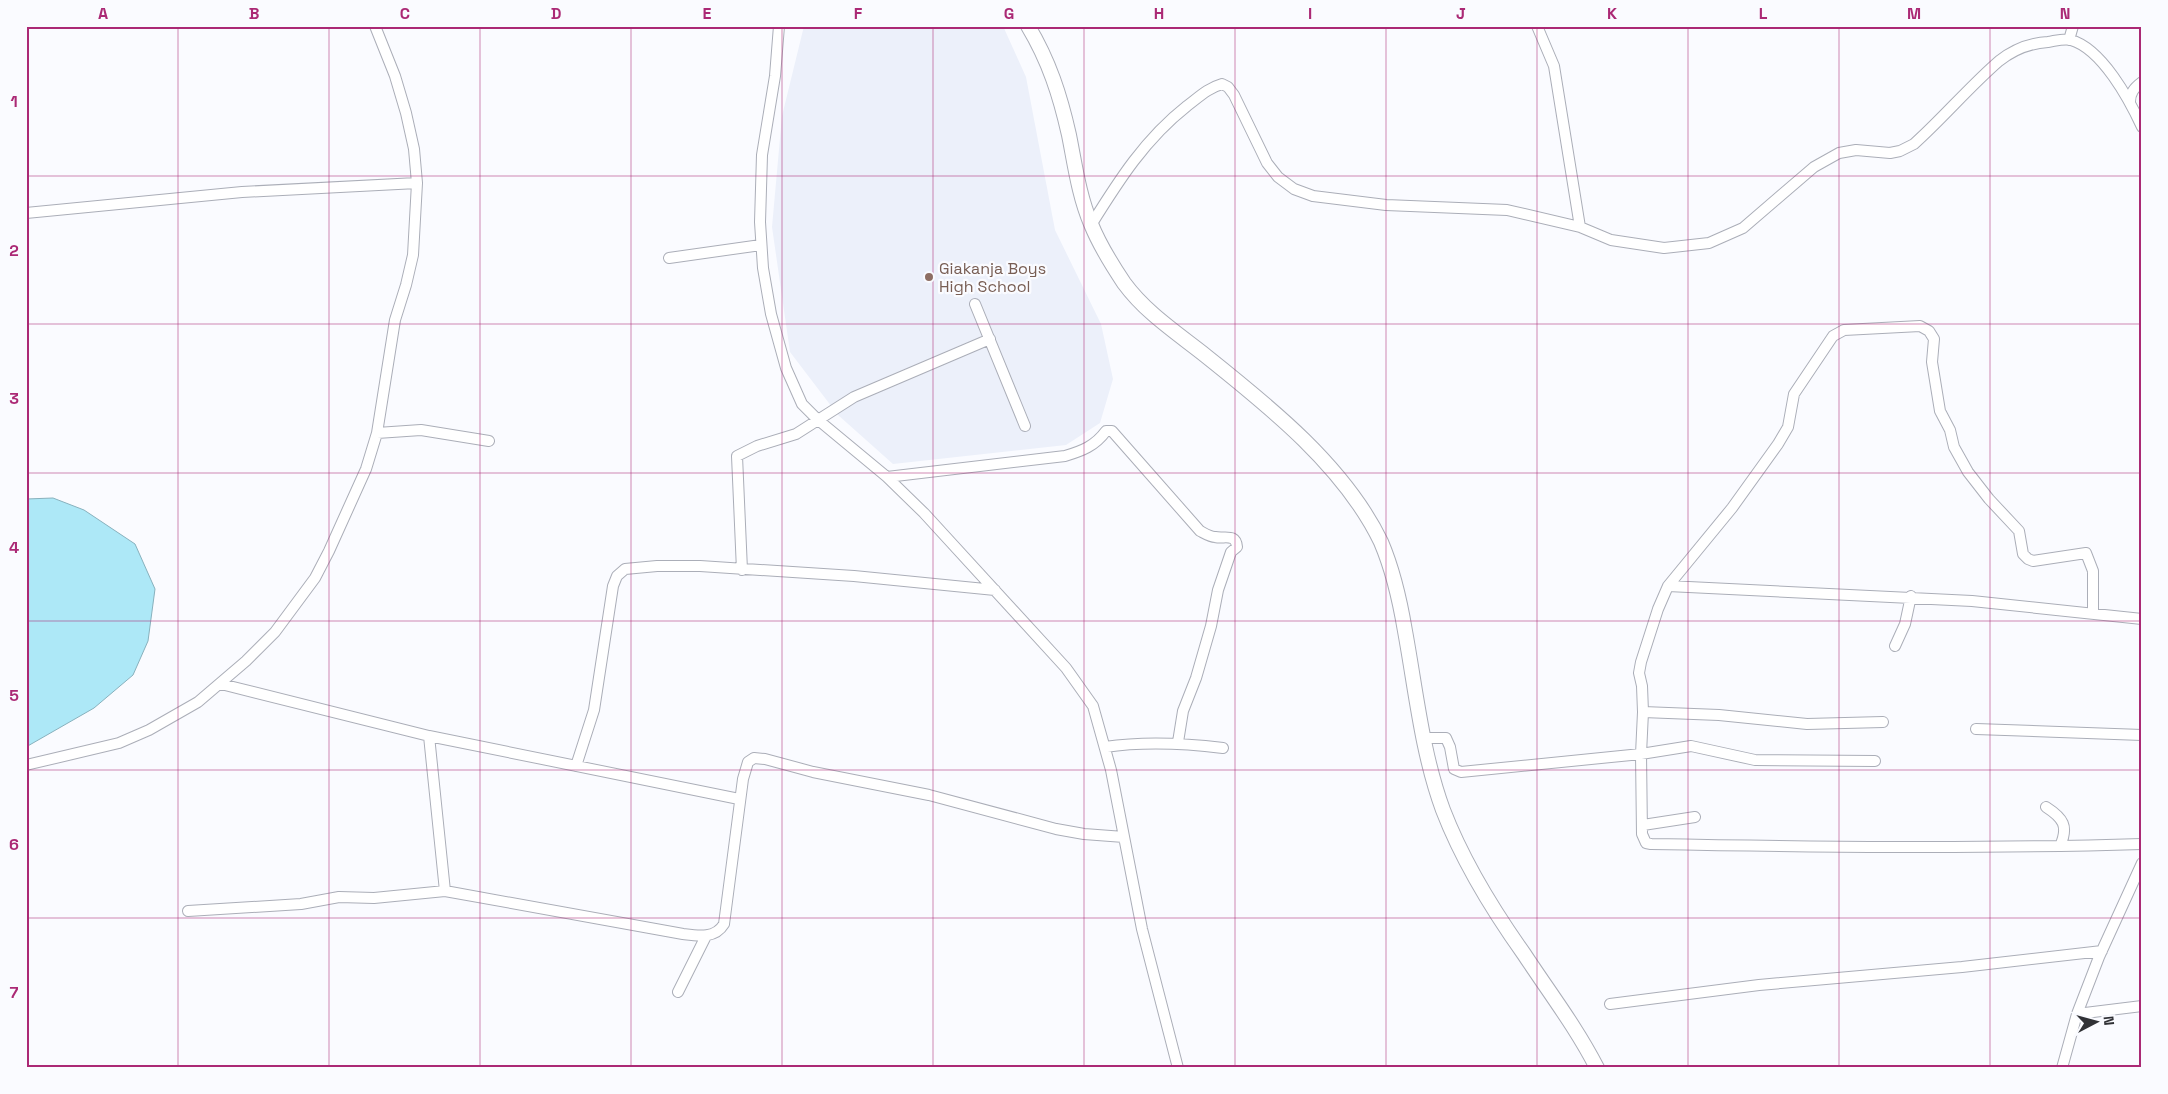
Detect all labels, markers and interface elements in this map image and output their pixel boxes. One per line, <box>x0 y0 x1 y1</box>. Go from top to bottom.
text: A <box>98 3 108 24</box>
text: B <box>249 3 259 24</box>
text: C <box>400 3 410 24</box>
text: D <box>551 3 561 24</box>
text: E <box>703 3 712 24</box>
text: F <box>854 3 863 24</box>
text: G <box>1004 3 1014 24</box>
text: H <box>1154 3 1164 24</box>
text: I <box>1308 3 1312 24</box>
text: J <box>1456 3 1466 24</box>
text: K <box>1607 3 1617 24</box>
text: L <box>1759 3 1768 24</box>
text: M <box>1907 3 1921 24</box>
text: N <box>2060 3 2070 24</box>
text: 1 <box>10 91 18 112</box>
text: 2 <box>9 240 19 261</box>
place label: Giakanja Boys High School <box>939 258 1046 297</box>
marker: Giakanja Boys High School <box>923 271 935 283</box>
text: 3 <box>9 388 19 409</box>
text: 4 <box>9 537 19 558</box>
text: 5 <box>9 685 19 706</box>
text: 6 <box>9 834 19 855</box>
text: 7 <box>10 982 19 1003</box>
north arrow <box>2070 996 2120 1046</box>
text: N <box>2099 1015 2118 1026</box>

